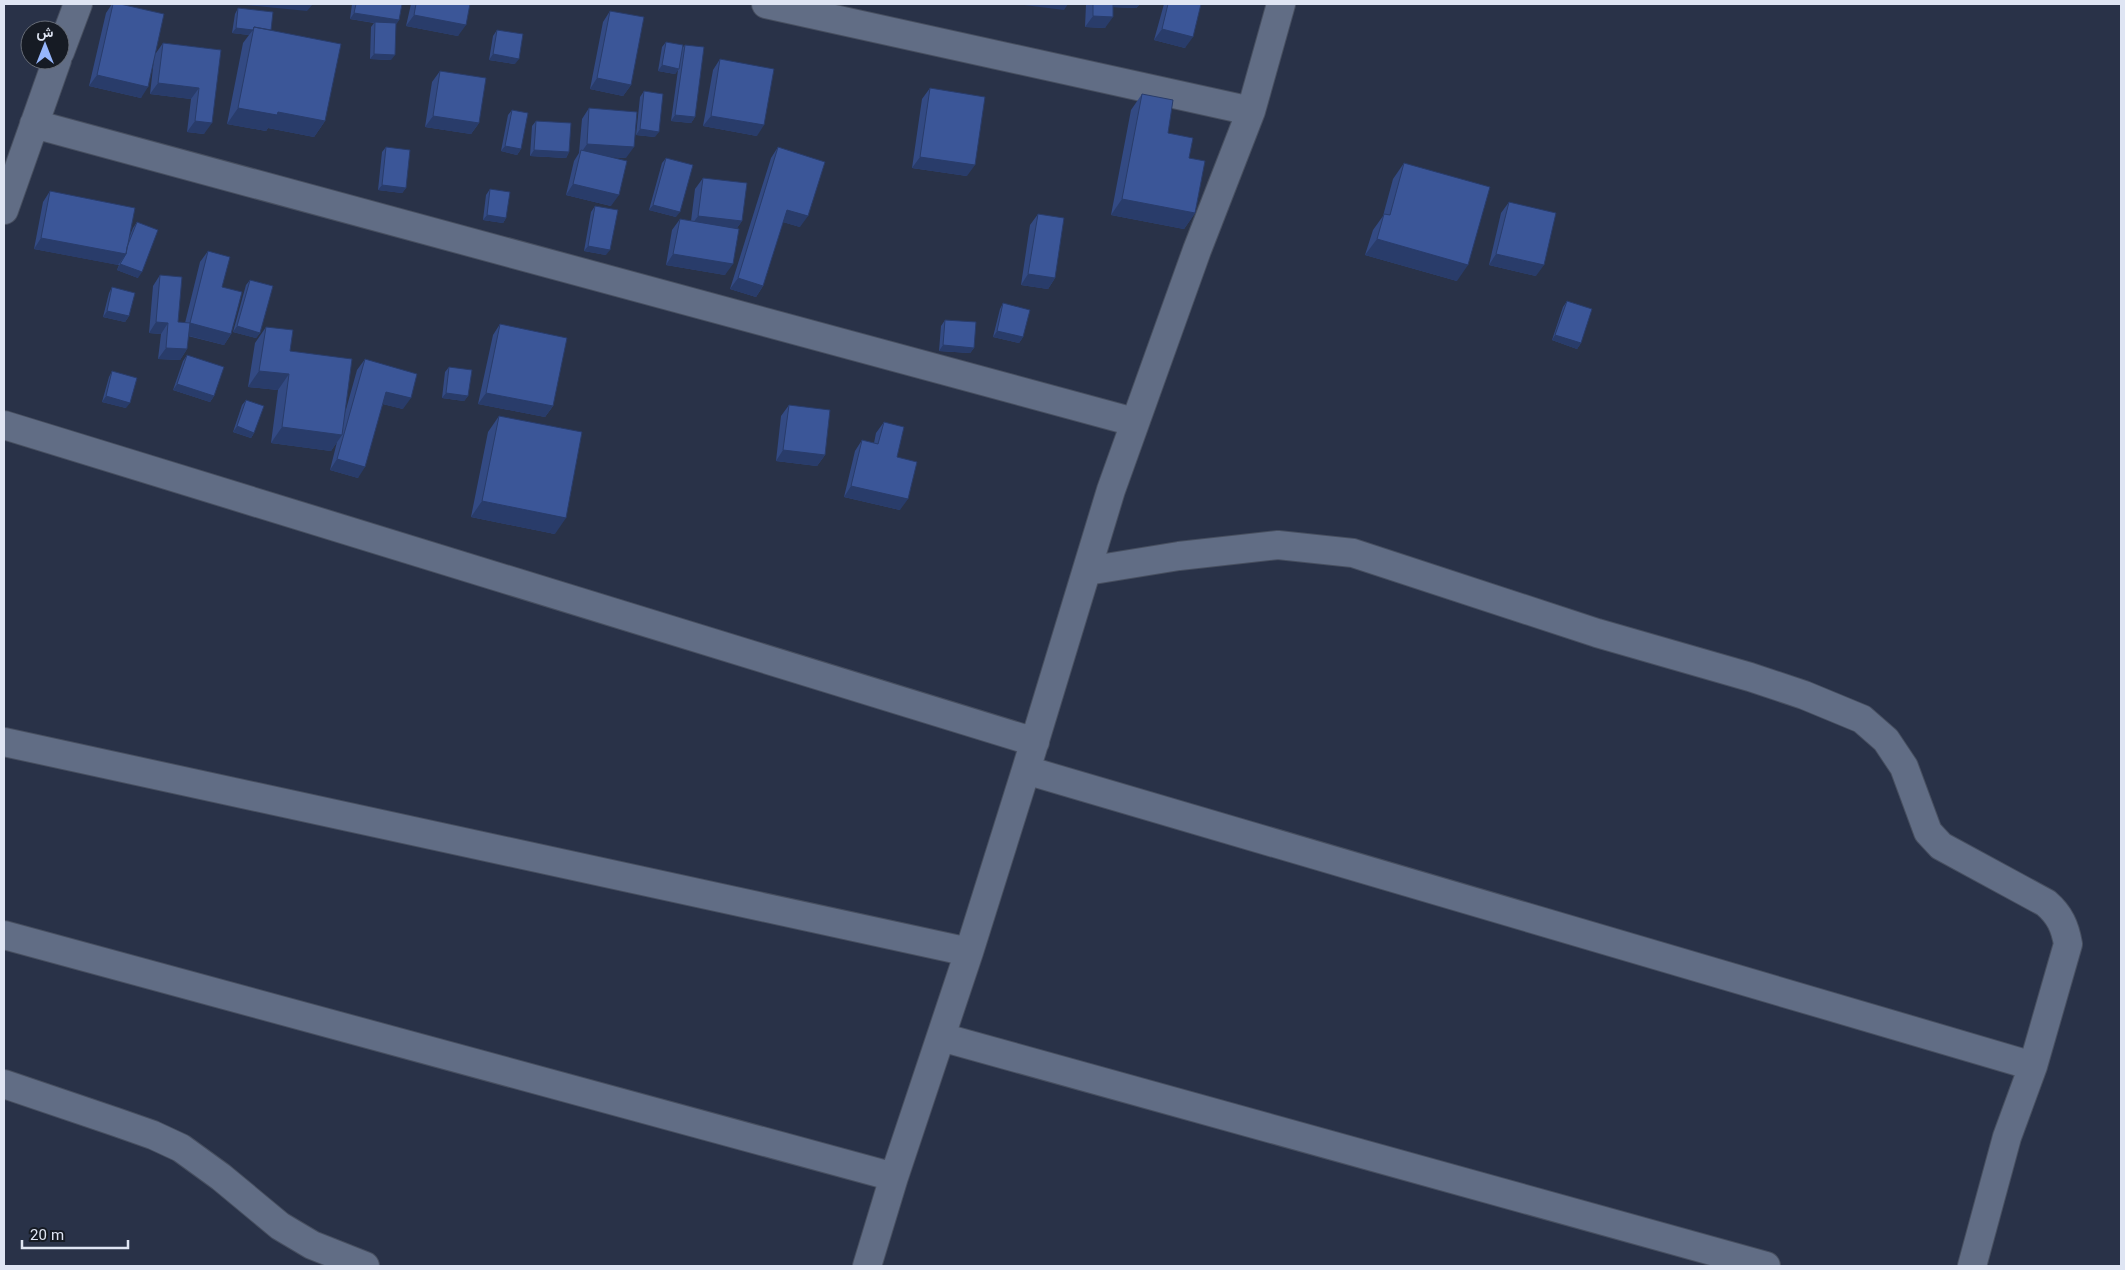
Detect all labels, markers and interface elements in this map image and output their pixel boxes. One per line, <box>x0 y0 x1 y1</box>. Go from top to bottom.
north arrow <box>20 20 70 70</box>
text: ش <box>37 23 54 45</box>
scale bar <box>22 1218 129 1250</box>
text: 20 m <box>30 1225 64 1248</box>

